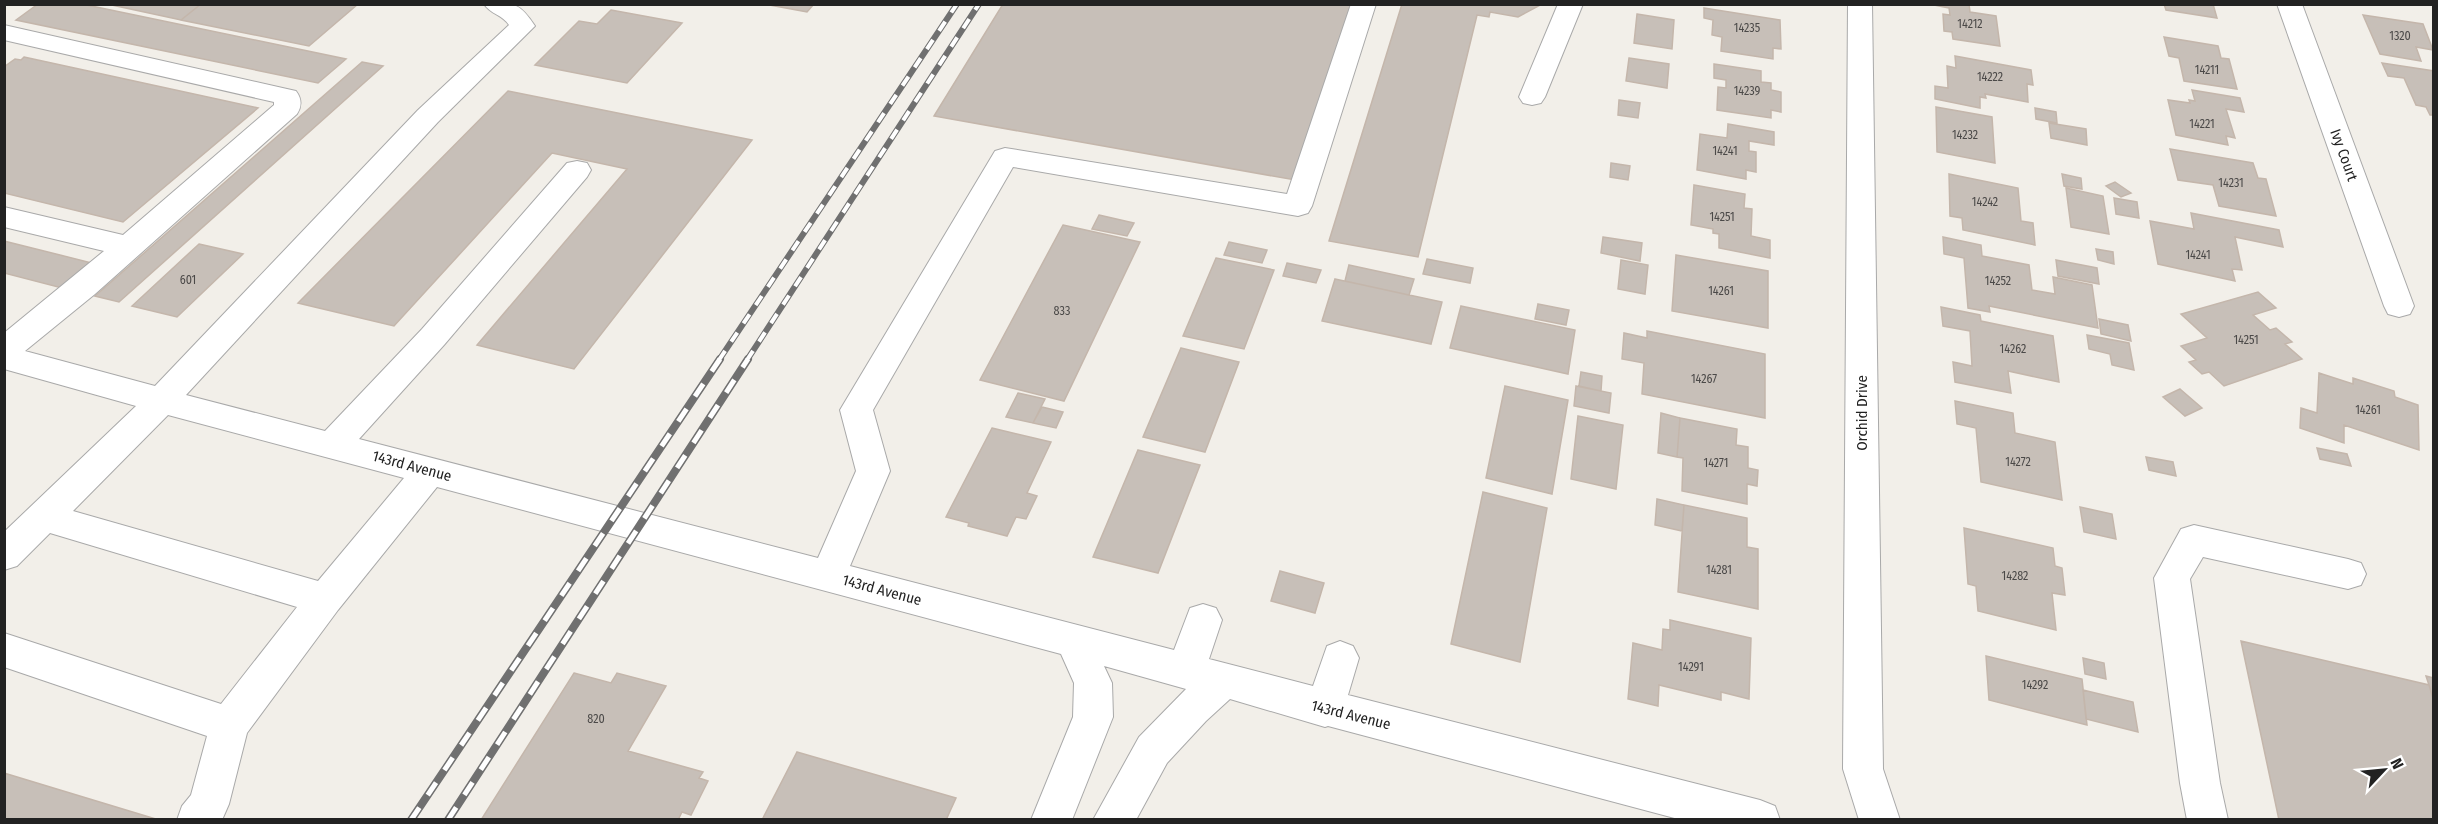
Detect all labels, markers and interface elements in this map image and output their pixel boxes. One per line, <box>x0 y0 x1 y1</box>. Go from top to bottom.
house number: 14212 <box>1957 17 1983 31</box>
house number: 14235 <box>1734 21 1761 35</box>
house number: 1320 <box>2389 29 2411 43</box>
house number: 14211 <box>2195 63 2219 77</box>
house number: 14222 <box>1977 70 2003 84</box>
house number: 14239 <box>1734 84 1761 98</box>
house number: 14221 <box>2189 117 2215 131</box>
street label: Ivy Court <box>2326 127 2362 184</box>
house number: 14232 <box>1952 128 1978 142</box>
house number: 14241 <box>1712 144 1738 158</box>
house number: 14231 <box>2218 176 2244 190</box>
house number: 14242 <box>1972 195 1998 209</box>
house number: 14251 <box>1709 210 1735 224</box>
house number: 14241 <box>2185 248 2211 262</box>
house number: 601 <box>180 273 196 287</box>
house number: 14252 <box>1985 274 2011 288</box>
house number: 14261 <box>1708 284 1734 298</box>
house number: 833 <box>1054 304 1070 318</box>
house number: 14251 <box>2233 333 2259 347</box>
house number: 14262 <box>2000 342 2026 356</box>
house number: 14267 <box>1691 372 1717 386</box>
street label: Orchid Drive <box>1853 375 1871 451</box>
house number: 14261 <box>2355 403 2381 417</box>
street label: 143rd Avenue <box>370 447 454 485</box>
house number: 14272 <box>2005 455 2031 469</box>
house number: 14271 <box>1704 456 1728 470</box>
house number: 14281 <box>1706 563 1732 577</box>
house number: 14282 <box>2002 569 2028 583</box>
street label: 143rd Avenue <box>840 571 924 609</box>
house number: 14291 <box>1678 660 1704 674</box>
house number: 14292 <box>2022 678 2048 692</box>
street label: 143rd Avenue <box>1309 696 1393 734</box>
house number: 820 <box>587 712 605 726</box>
north arrow <box>2354 740 2414 800</box>
text: N <box>2386 755 2408 772</box>

